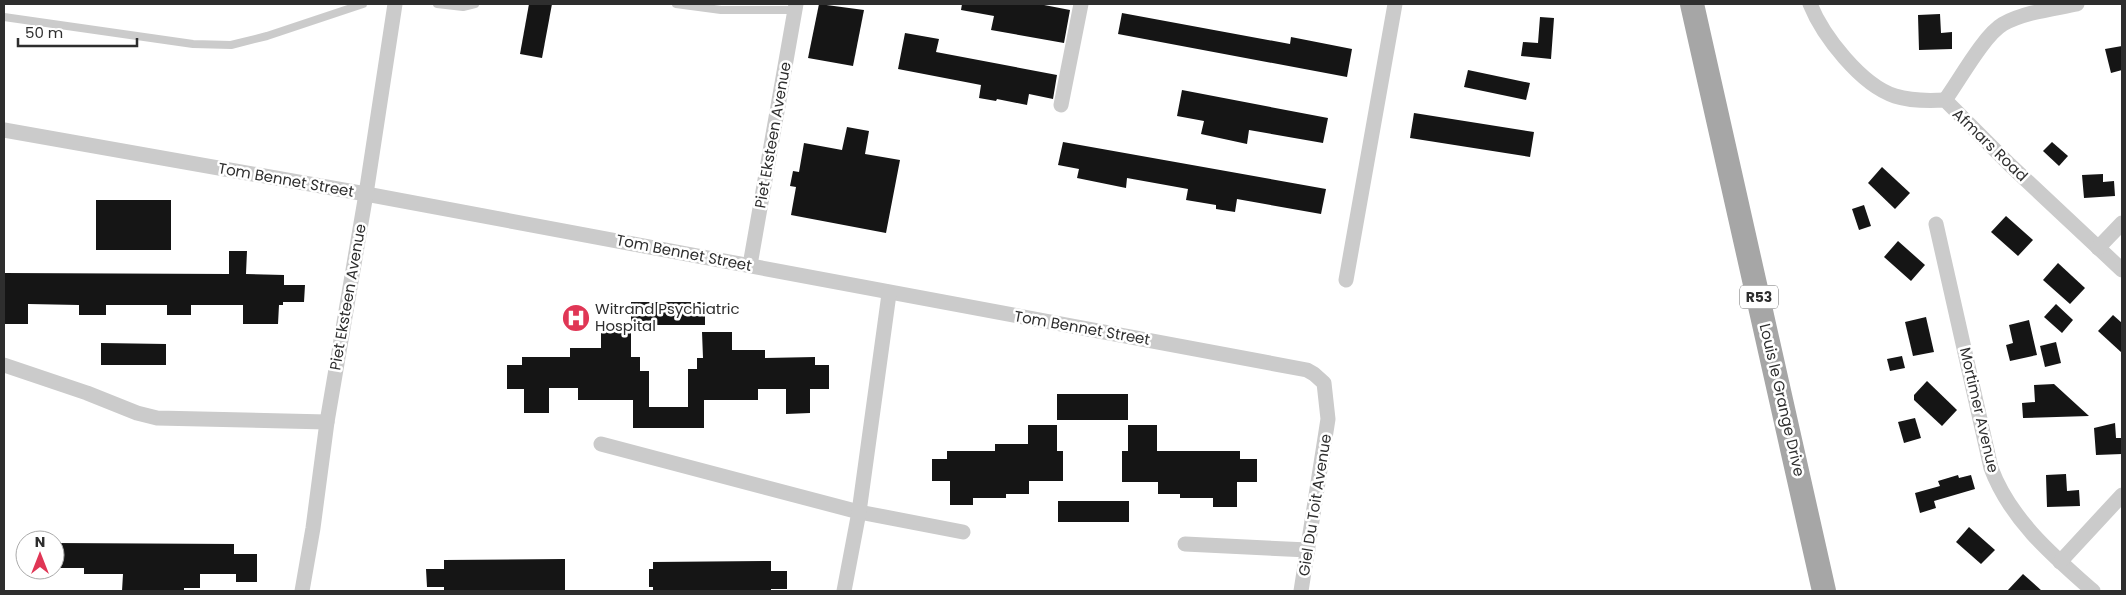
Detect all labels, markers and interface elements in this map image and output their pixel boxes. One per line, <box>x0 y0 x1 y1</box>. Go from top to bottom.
scale bar <box>18 15 136 47</box>
text: 50 m <box>25 22 63 43</box>
street label: Piet Eksteen Avenue <box>749 60 796 210</box>
street label: Afmars Road <box>1948 103 2033 186</box>
street label: Tom Bennet Street <box>217 157 356 202</box>
street label: Piet Eksteen Avenue <box>324 222 371 372</box>
street label: Tom Bennet Street <box>615 229 754 276</box>
road number: R53 <box>1740 286 1778 308</box>
place label: Witrand Psychiatric Hospital <box>595 298 740 336</box>
hospital icon: Witrand Psychiatric Hospital <box>561 303 591 333</box>
street label: Tom Bennet Street <box>1013 305 1152 350</box>
street label: Louis le Grange Drive <box>1755 321 1810 478</box>
street label: Mortimer Avenue <box>1955 345 2004 475</box>
street label: Giel Du Toit Avenue <box>1293 432 1336 578</box>
north arrow <box>15 530 65 580</box>
text: N <box>35 532 45 552</box>

